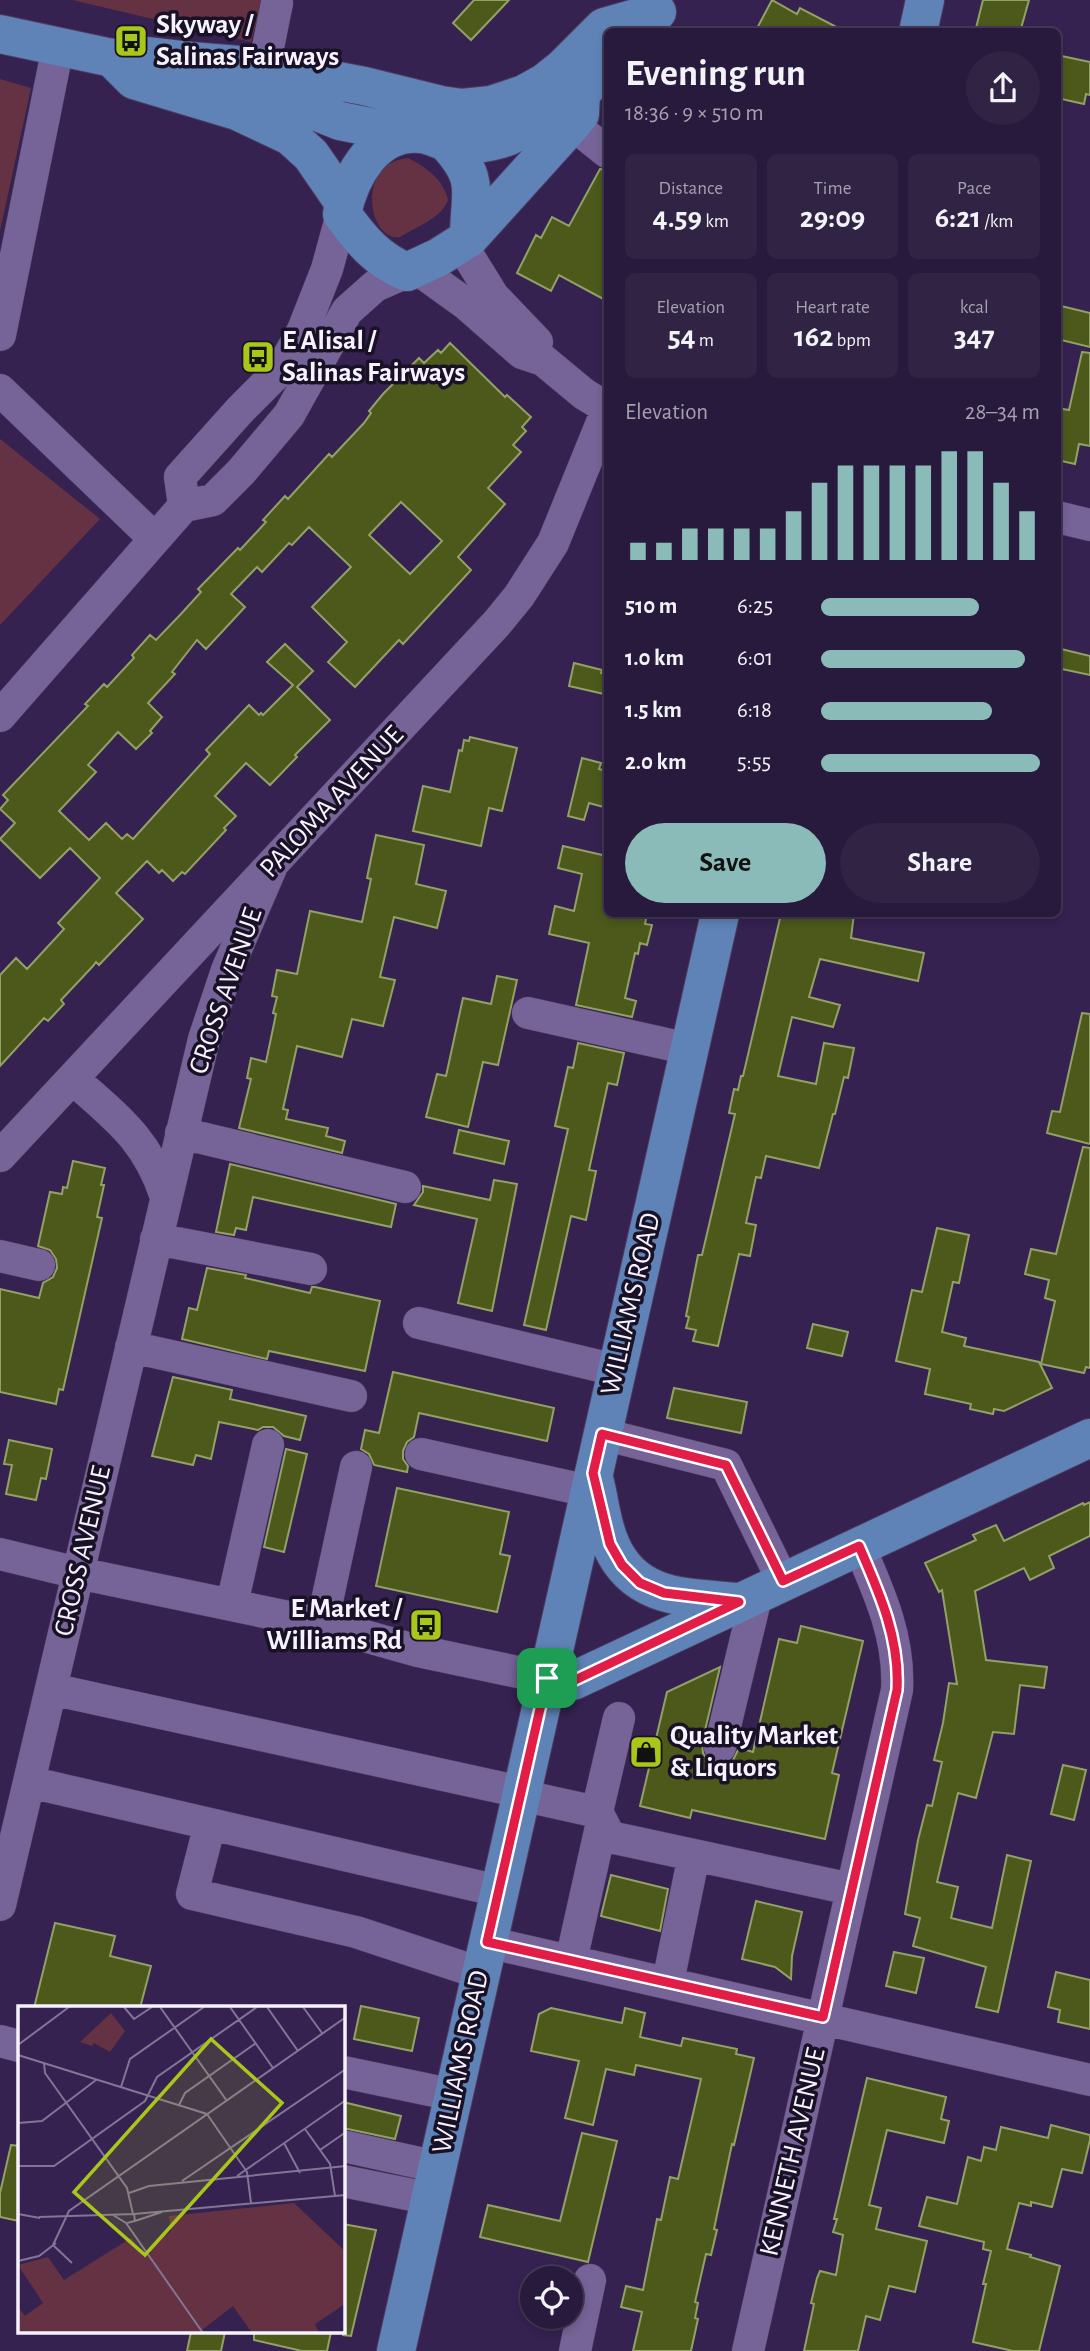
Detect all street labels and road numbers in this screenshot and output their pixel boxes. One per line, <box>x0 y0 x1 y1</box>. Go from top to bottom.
street label: PALOMA AVENUE <box>255 721 409 883</box>
street label: CROSS AVENUE <box>184 904 268 1078</box>
street label: WILLIAMS ROAD <box>596 1210 666 1398</box>
street label: CROSS AVENUE <box>50 1463 116 1639</box>
street label: WILLIAMS ROAD <box>428 1968 494 2156</box>
street label: KENNETH AVENUE <box>755 2045 831 2259</box>

